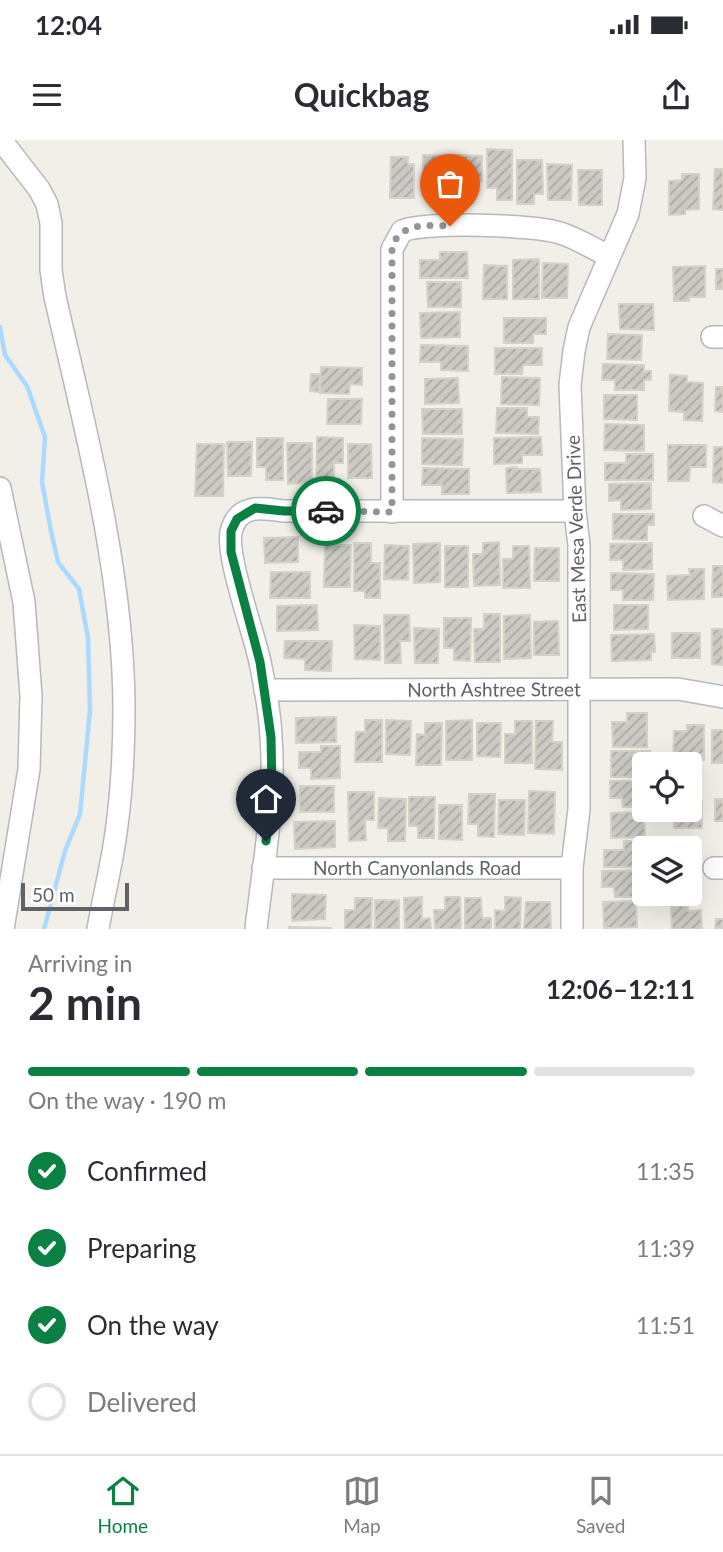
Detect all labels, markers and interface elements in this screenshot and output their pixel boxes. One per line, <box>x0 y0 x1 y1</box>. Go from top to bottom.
text: 12:04 <box>35 9 102 41</box>
text: Quickbag <box>294 75 429 114</box>
icon: menu <box>28 76 66 114</box>
icon: share <box>657 76 695 114</box>
pin <box>420 154 480 226</box>
icon: bag <box>431 165 469 203</box>
street label: East Mesa Verde Drive <box>561 435 590 624</box>
courier <box>291 476 361 546</box>
icon: car <box>307 492 345 530</box>
street label: North Ashtree Street <box>407 677 581 701</box>
map controls <box>632 752 702 906</box>
button: locate <box>632 752 702 822</box>
pin <box>236 769 296 841</box>
icon: home <box>247 780 285 818</box>
button: layers <box>632 836 702 906</box>
street label: North Canyonlands Road <box>313 856 521 879</box>
scale bar <box>21 880 130 912</box>
text: 50 m <box>32 883 75 906</box>
text: Arriving in <box>28 949 132 977</box>
text: 12:06–12:11 <box>546 973 695 1005</box>
text: 2 min <box>28 975 142 1030</box>
text: On the way · 190 m <box>28 1086 227 1114</box>
icon: check <box>28 1152 66 1190</box>
text: Confirmed <box>87 1155 207 1187</box>
text: 11:35 <box>636 1157 695 1185</box>
icon: check <box>28 1229 66 1267</box>
text: Preparing <box>87 1232 196 1264</box>
text: 11:39 <box>636 1234 695 1262</box>
icon: check <box>28 1306 66 1344</box>
text: On the way <box>87 1309 219 1341</box>
text: 11:51 <box>636 1311 695 1339</box>
text: Delivered <box>87 1386 197 1418</box>
tab: Home <box>97 1472 148 1537</box>
tab: Map <box>343 1472 381 1537</box>
tab: Saved <box>576 1472 626 1537</box>

